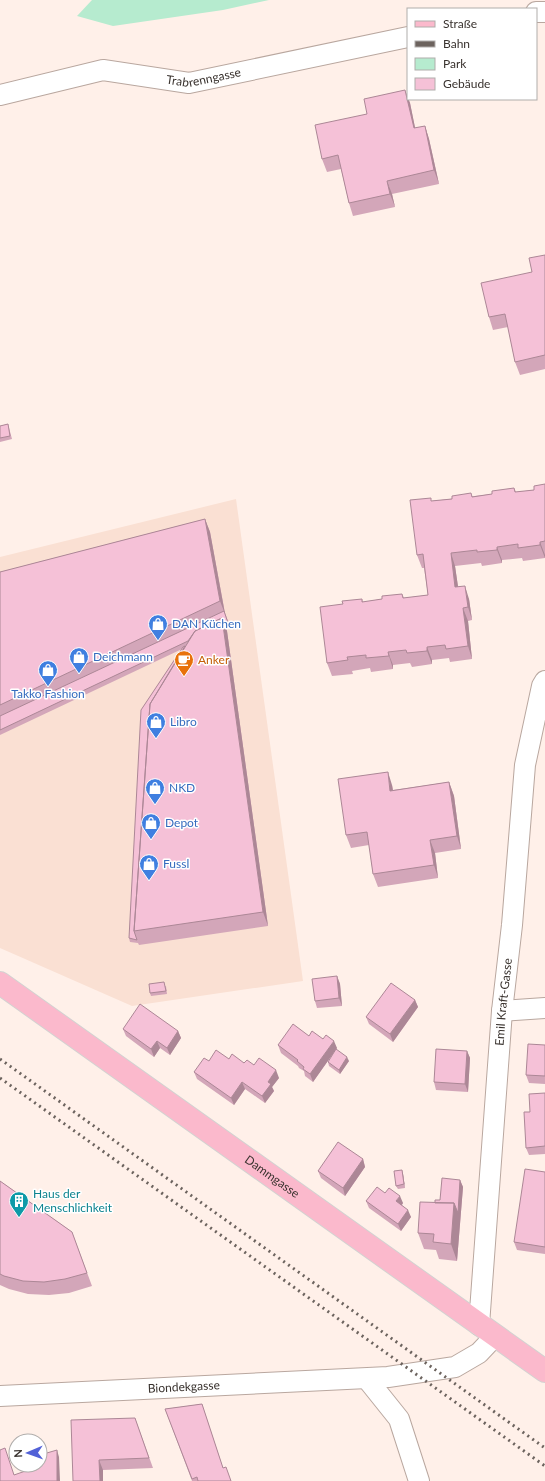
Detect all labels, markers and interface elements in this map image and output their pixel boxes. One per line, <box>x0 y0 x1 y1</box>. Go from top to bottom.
legend <box>407 8 537 100</box>
text: Straße <box>443 16 477 31</box>
text: Bahn <box>443 36 470 51</box>
text: Park <box>443 56 467 71</box>
street label: Trabrenngasse <box>165 64 242 90</box>
text: Gebäude <box>443 76 490 91</box>
shop icon: DAN Küchen <box>147 613 169 641</box>
place label: DAN Küchen <box>172 616 241 631</box>
shop icon: Deichmann <box>68 646 90 674</box>
place label: Deichmann <box>93 649 153 664</box>
cafe icon: Anker <box>173 649 195 677</box>
place label: Anker <box>198 652 230 667</box>
shop icon: Takko Fashion <box>37 659 59 687</box>
place label: Takko Fashion <box>11 686 85 701</box>
shop icon: Libro <box>145 711 167 739</box>
place label: Libro <box>170 714 197 729</box>
shop icon: NKD <box>144 777 166 805</box>
place label: NKD <box>169 780 195 795</box>
shop icon: Depot <box>140 812 162 840</box>
place label: Depot <box>165 815 199 830</box>
shop icon: Fussl <box>138 853 160 881</box>
place label: Fussl <box>163 856 189 871</box>
street label: Emil Kraft-Gasse <box>491 957 515 1046</box>
street label: Dammgasse <box>242 1152 303 1201</box>
place label: Haus der Menschlichkeit <box>33 1186 113 1215</box>
building icon: Haus der Menschlichkeit <box>8 1190 30 1218</box>
street label: Biondekgasse <box>147 1377 220 1396</box>
north arrow <box>8 1433 48 1473</box>
text: N <box>11 1449 24 1458</box>

